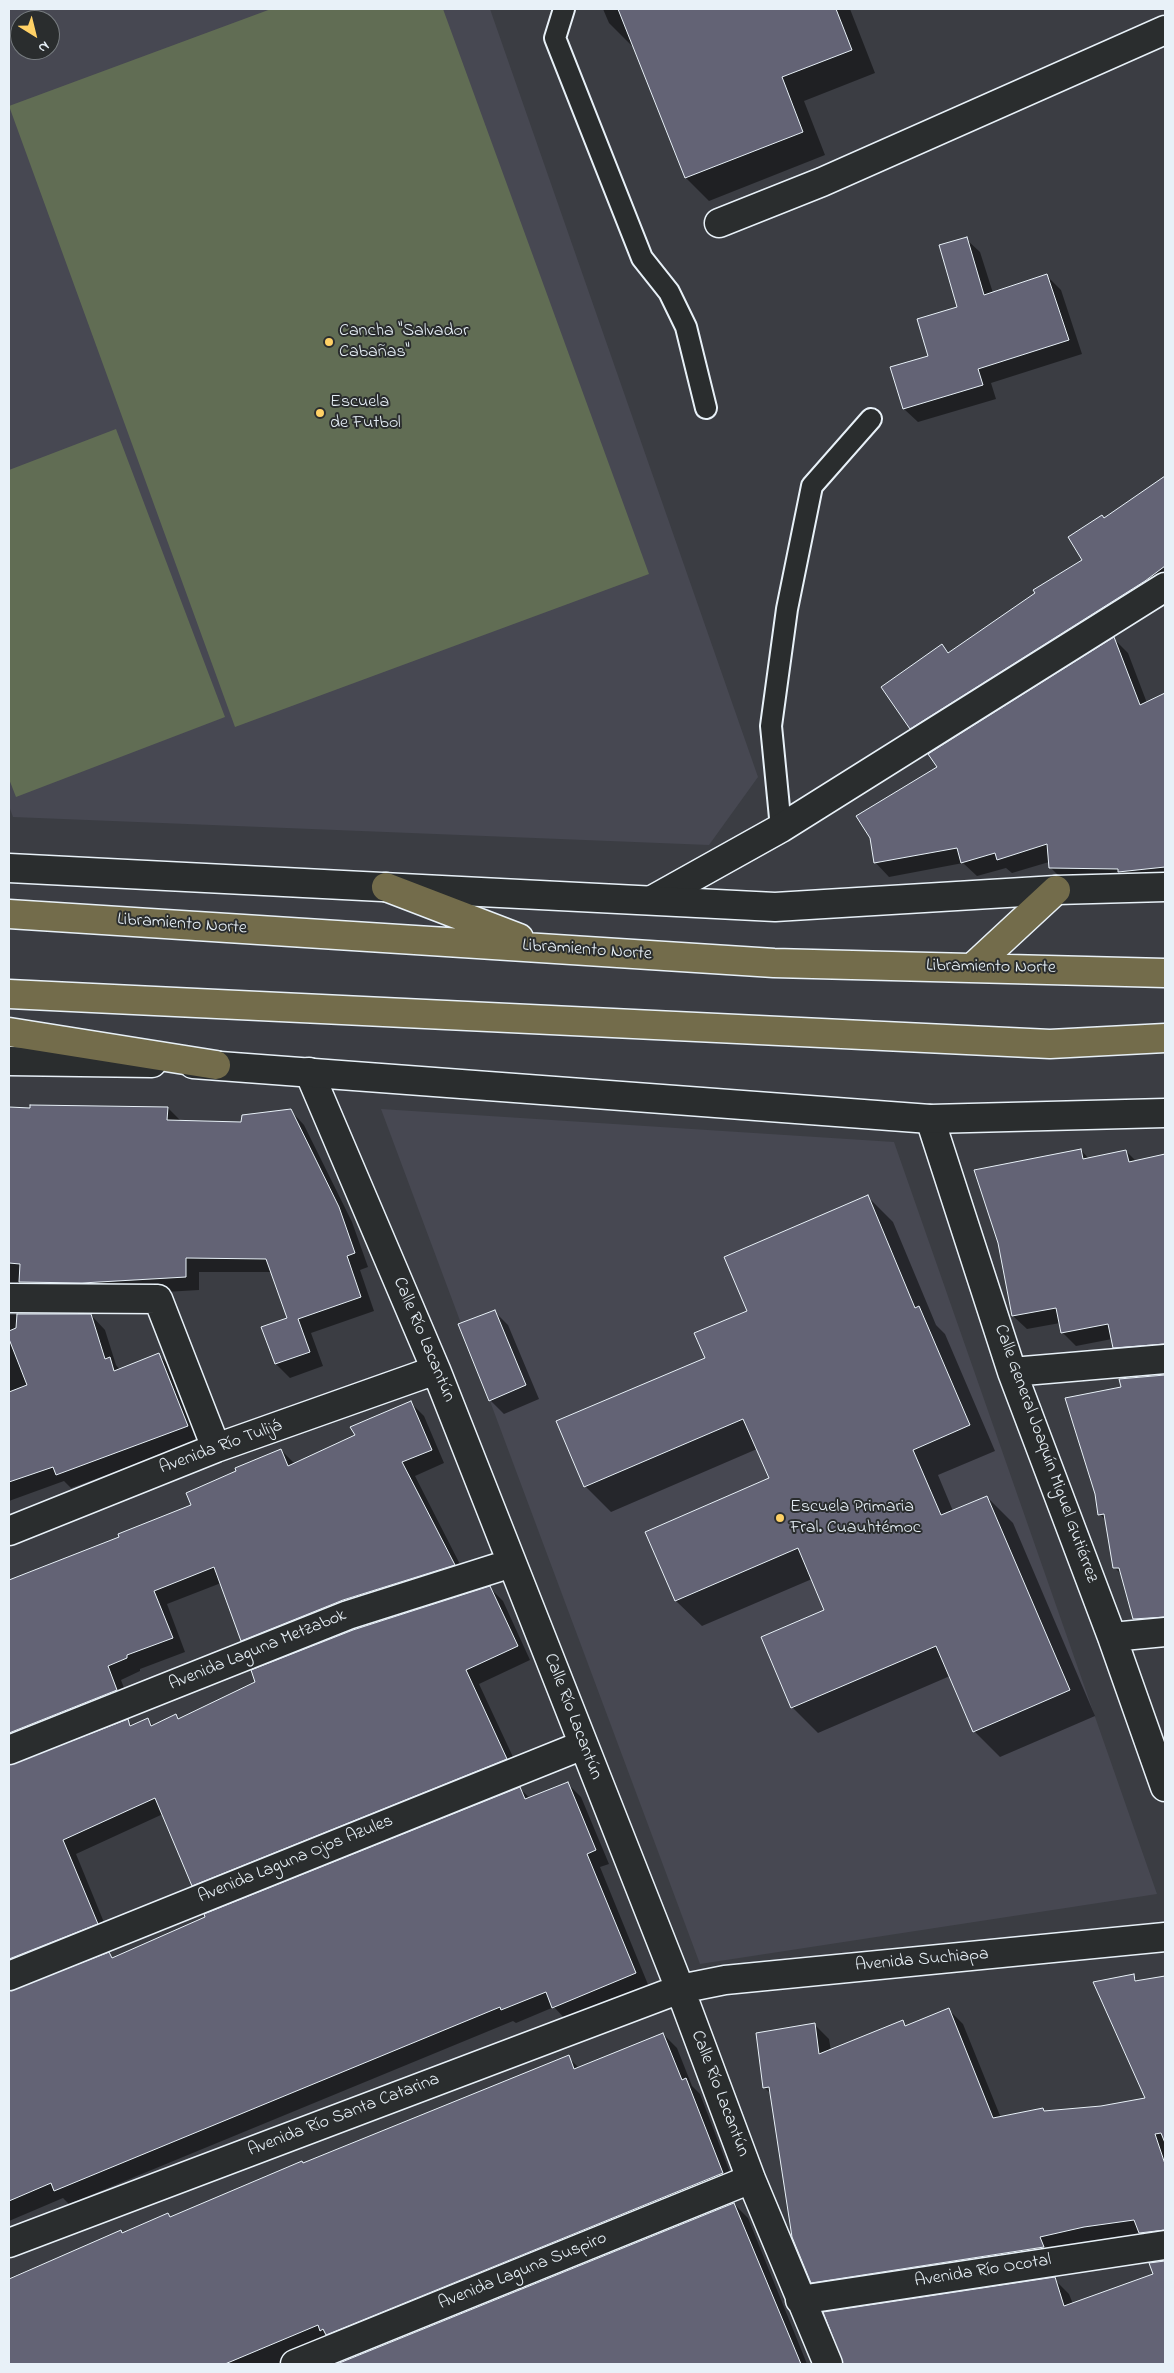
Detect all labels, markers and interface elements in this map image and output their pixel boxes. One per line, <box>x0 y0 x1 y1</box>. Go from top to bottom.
north arrow <box>10 10 60 60</box>
text: N <box>34 35 54 58</box>
place label: Cancha "Salvador Cabañas" <box>339 321 468 364</box>
marker: Cancha "Salvador Cabañas" <box>323 336 335 348</box>
place label: Escuela de Futbol <box>330 392 401 434</box>
marker: Escuela de Futbol <box>314 407 326 419</box>
street label: Libramiento Norte <box>116 910 248 940</box>
street label: Libramiento Norte <box>521 936 653 966</box>
street label: Libramiento Norte <box>926 956 1056 980</box>
street label: Calle Río Lacantún <box>387 1274 459 1406</box>
street label: Calle General Joaquín Miguel Gutiérrez <box>988 1322 1102 1586</box>
street label: Avenida Río Tulijá <box>157 1416 285 1480</box>
place label: Escuela Primaria Fral. Cuauhtémoc <box>790 1497 921 1540</box>
marker: Escuela Primaria Fral. Cuauhtémoc <box>774 1512 786 1524</box>
street label: Avenida Laguna Metzabok <box>166 1606 350 1696</box>
street label: Calle Río Lacantún <box>538 1651 606 1783</box>
street label: Avenida Laguna Ojos Azules <box>195 1811 397 1909</box>
street label: Avenida Suchiapa <box>854 1944 990 1978</box>
street label: Calle Río Lacantún <box>685 2028 753 2160</box>
street label: Avenida Río Santa Catarina <box>245 2069 443 2163</box>
street label: Avenida Laguna Suspiro <box>436 2228 610 2316</box>
street label: Avenida Río Ocotal <box>913 2251 1053 2293</box>

